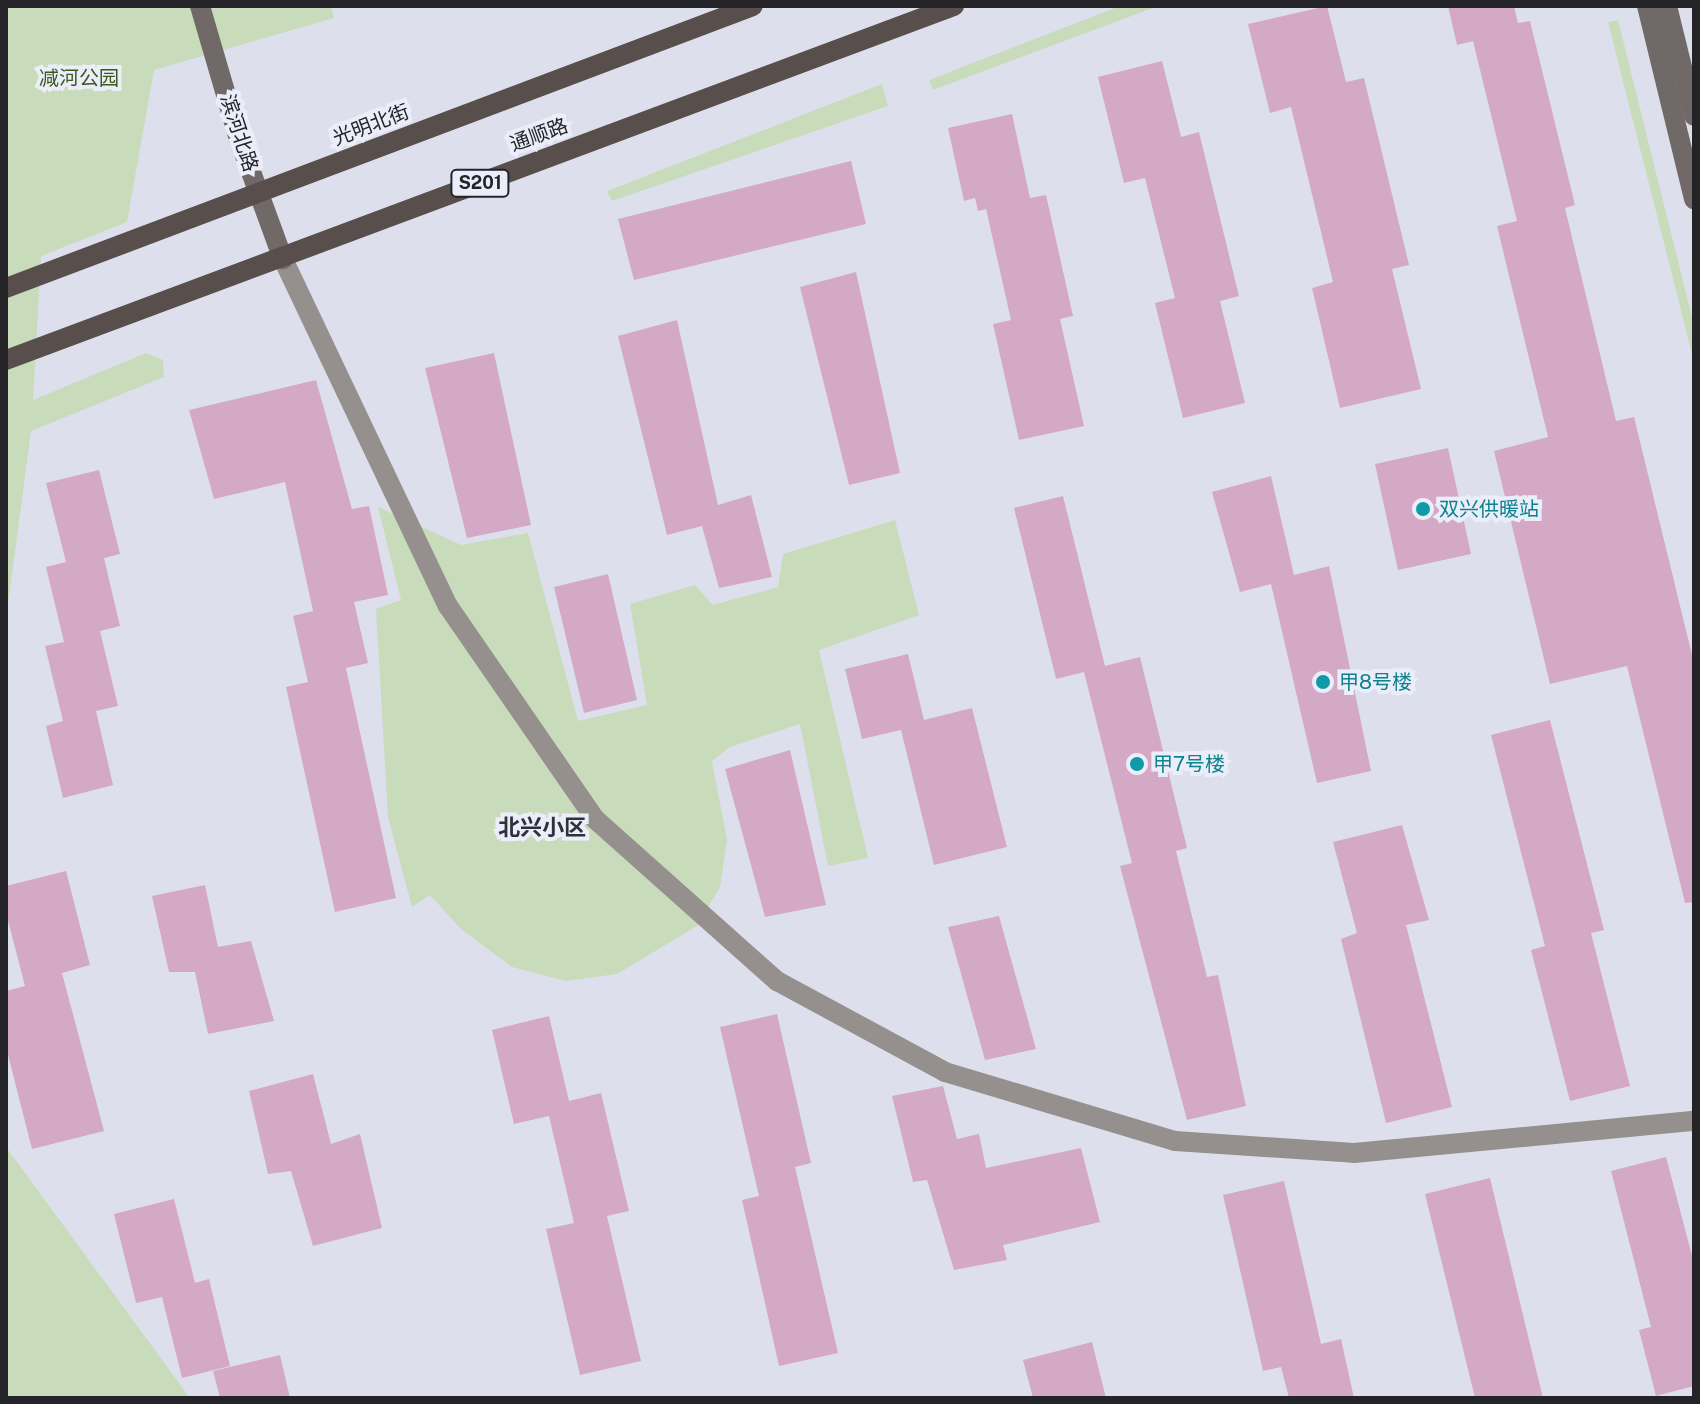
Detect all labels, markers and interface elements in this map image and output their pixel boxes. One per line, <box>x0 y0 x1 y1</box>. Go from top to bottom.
park label: 减河公园 <box>39 66 119 90</box>
street label: 滨河北路 <box>215 91 263 175</box>
street label: 光明北街 <box>329 99 413 151</box>
street label: 通顺路 <box>507 113 571 157</box>
road number: S201 <box>450 169 510 197</box>
place label: 双兴供暖站 <box>1439 497 1539 521</box>
marker: 双兴供暖站 <box>1414 500 1432 518</box>
place label: 甲8号楼 <box>1339 670 1412 694</box>
marker: 甲8号楼 <box>1314 673 1332 691</box>
place label: 甲7号楼 <box>1153 752 1225 776</box>
marker: 甲7号楼 <box>1128 755 1146 773</box>
district label: 北兴小区 <box>498 815 586 841</box>

